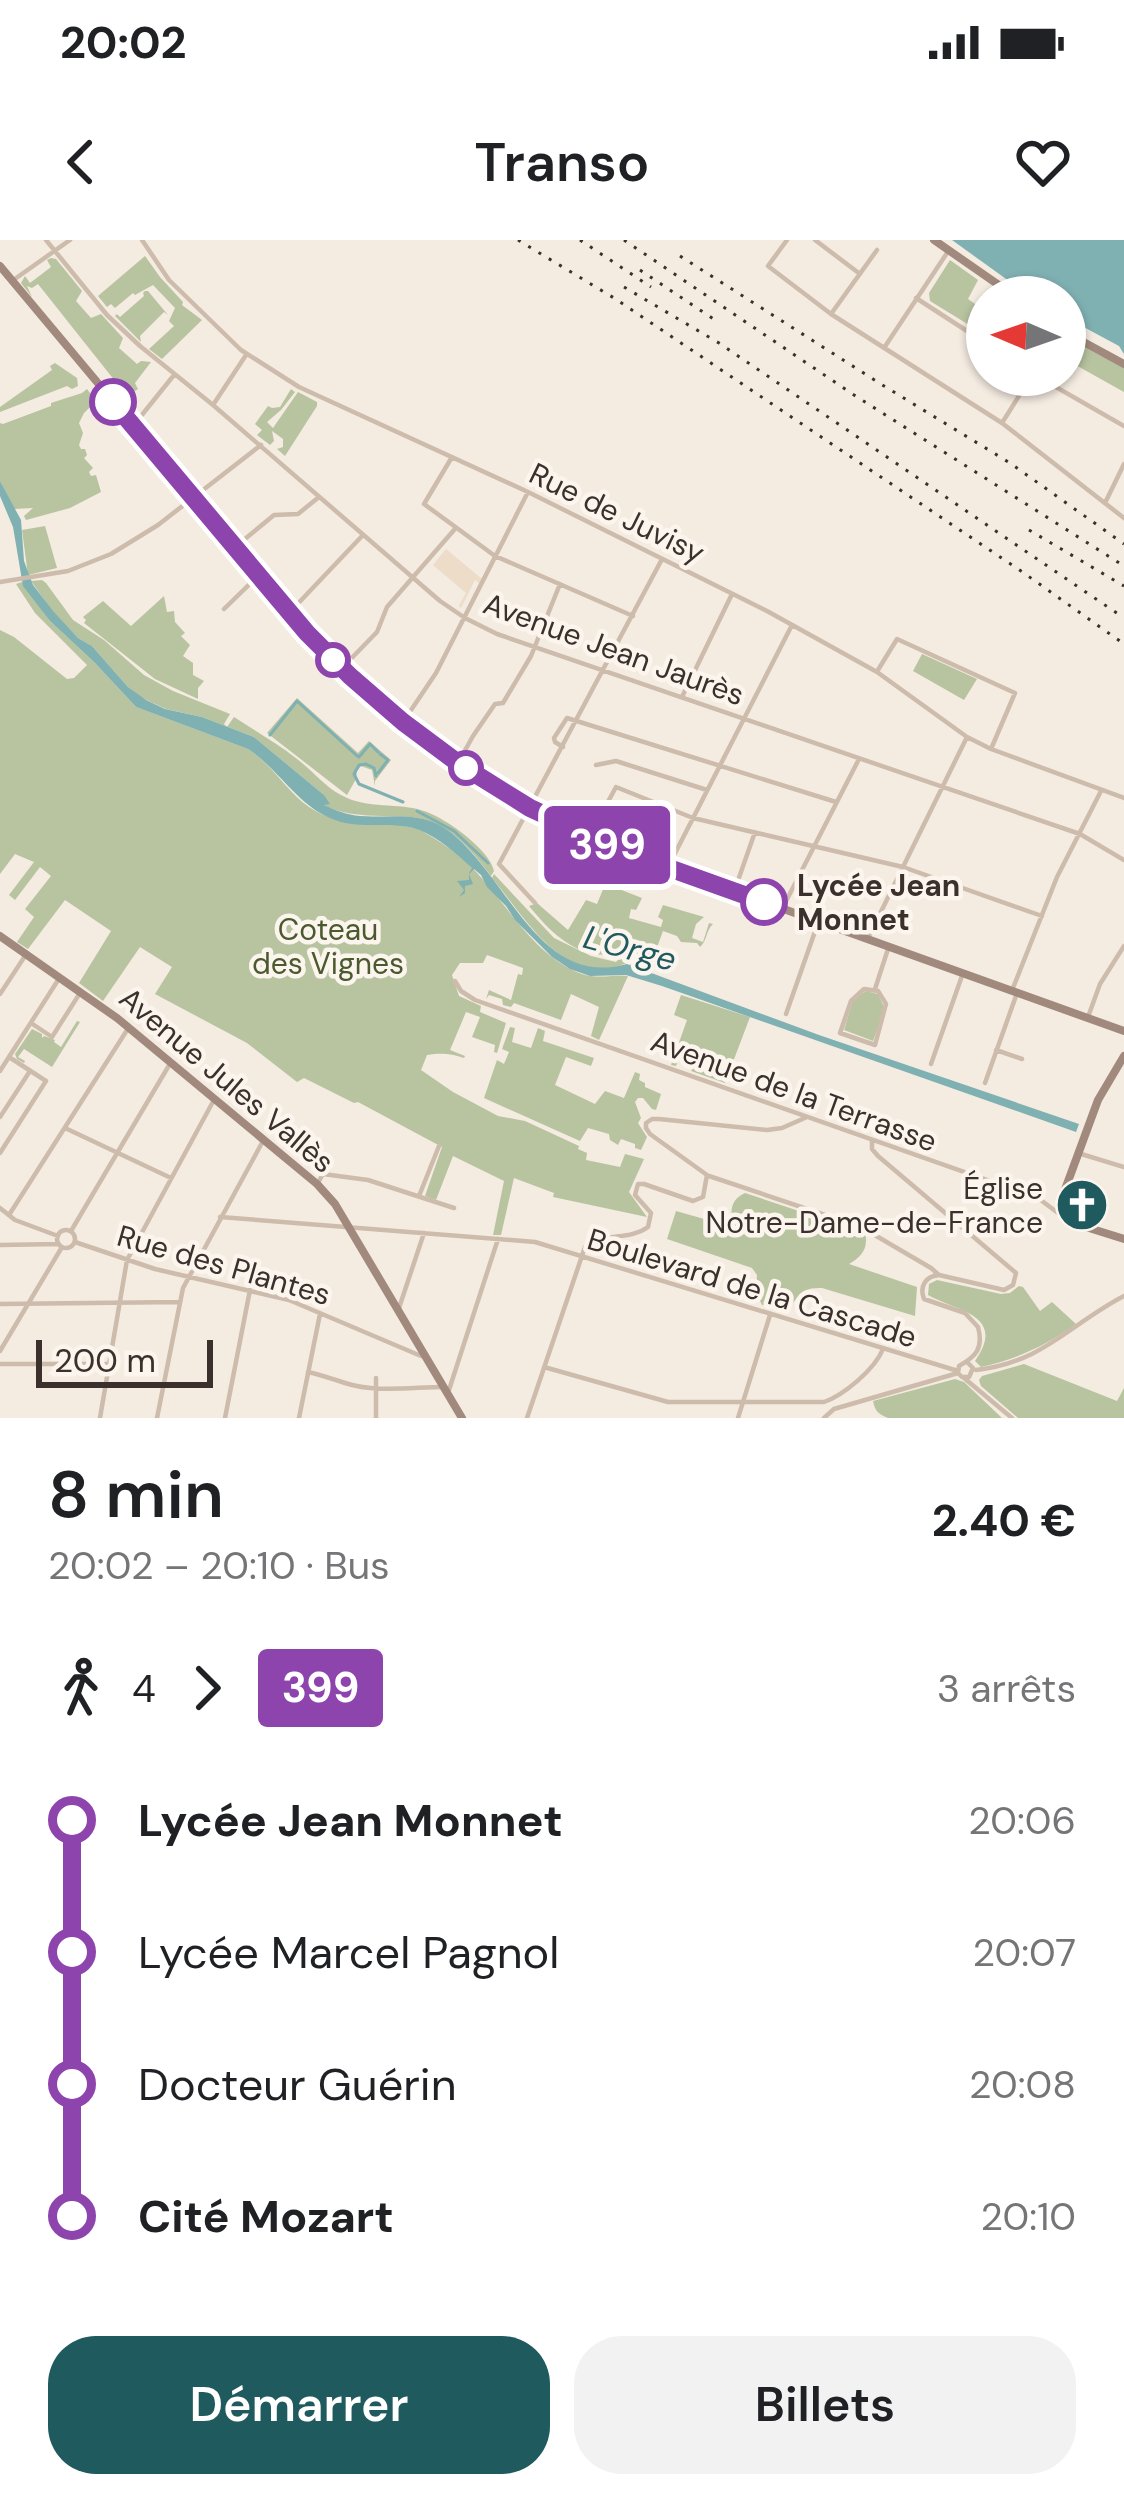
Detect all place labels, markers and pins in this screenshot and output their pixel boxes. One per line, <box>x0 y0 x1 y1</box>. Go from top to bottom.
unlabelled marker <box>91 380 135 424</box>
unlabelled marker <box>317 644 349 676</box>
unlabelled marker <box>450 752 482 784</box>
place label: Lycée Jean Monnet <box>797 866 960 939</box>
marker: Lycée Jean Monnet <box>742 880 786 924</box>
place label: Église Notre-Dame-de-France <box>706 1169 1043 1242</box>
church icon: Église Notre-Dame-de-France <box>1054 1177 1110 1233</box>

